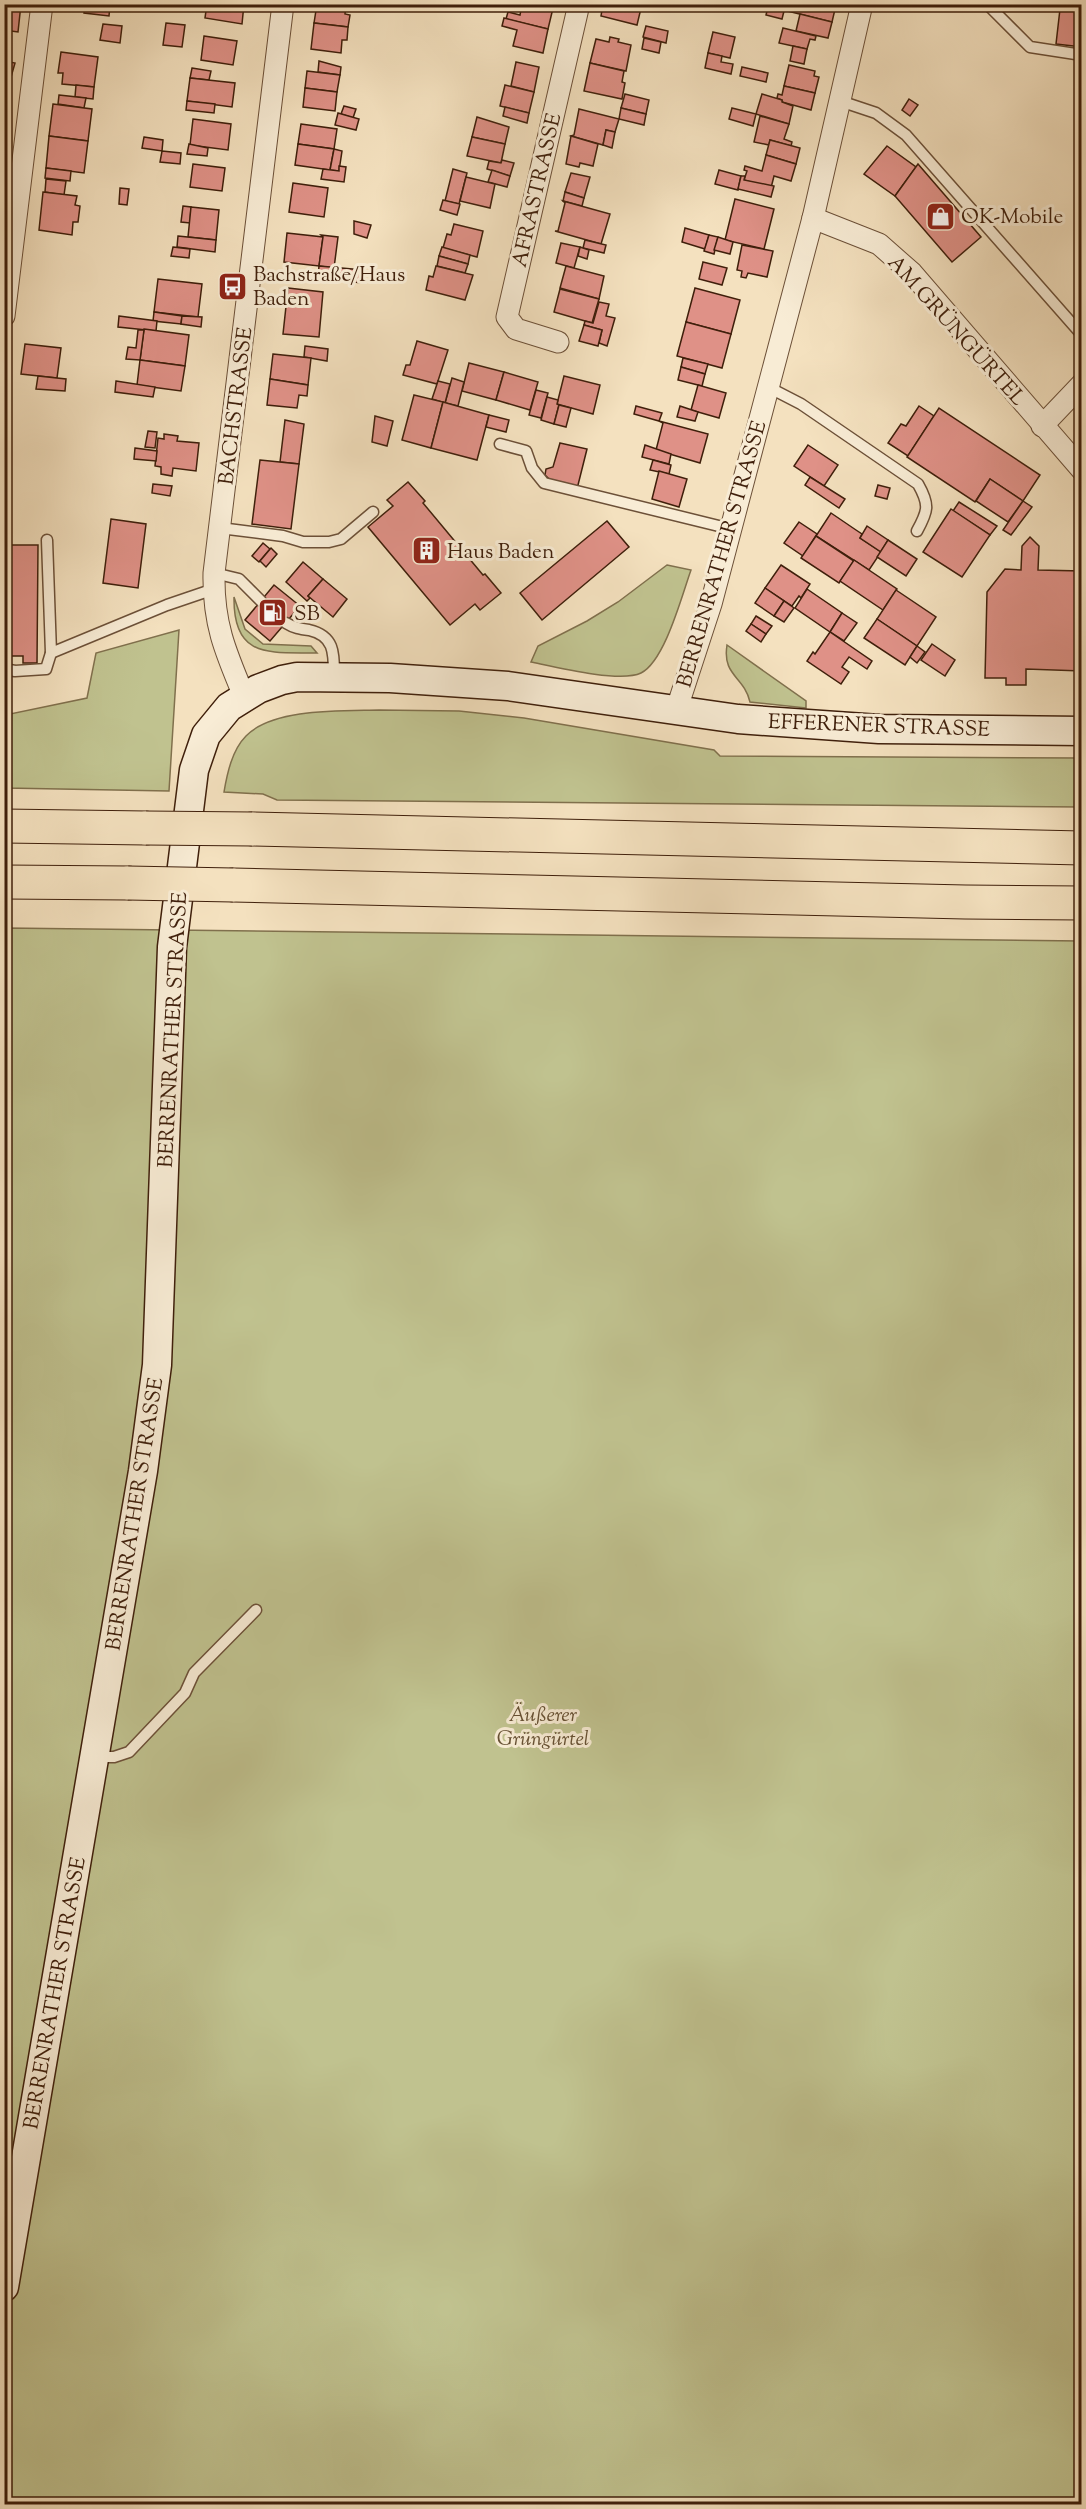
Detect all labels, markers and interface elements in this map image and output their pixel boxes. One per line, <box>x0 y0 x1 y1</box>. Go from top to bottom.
street label: AFRASTRASSE <box>506 110 570 270</box>
shop icon: OK-Mobile <box>924 200 956 232</box>
place label: OK-Mobile <box>961 203 1063 233</box>
street label: AM GRÜNGÜRTEL <box>880 249 1032 413</box>
place label: Bachstraße/Haus Baden <box>253 261 405 315</box>
bus stop icon: Bachstraße/Haus Baden <box>216 270 248 302</box>
street label: BACHSTRASSE <box>212 325 262 487</box>
street label: BERRENRATHER STRASSE <box>670 417 775 691</box>
building icon: Haus Baden <box>410 535 442 567</box>
place label: Haus Baden <box>447 538 554 568</box>
fuel station icon: SB <box>257 597 289 629</box>
place label: SB <box>294 600 320 630</box>
street label: EFFERENER STRASSE <box>767 708 991 746</box>
street label: BERRENRATHER STRASSE <box>152 891 196 1169</box>
street label: BERRENRATHER STRASSE <box>100 1375 172 1653</box>
park label: Äußerer Grüngürtel <box>497 1701 589 1755</box>
street label: BERRENRATHER STRASSE <box>17 1854 95 2132</box>

